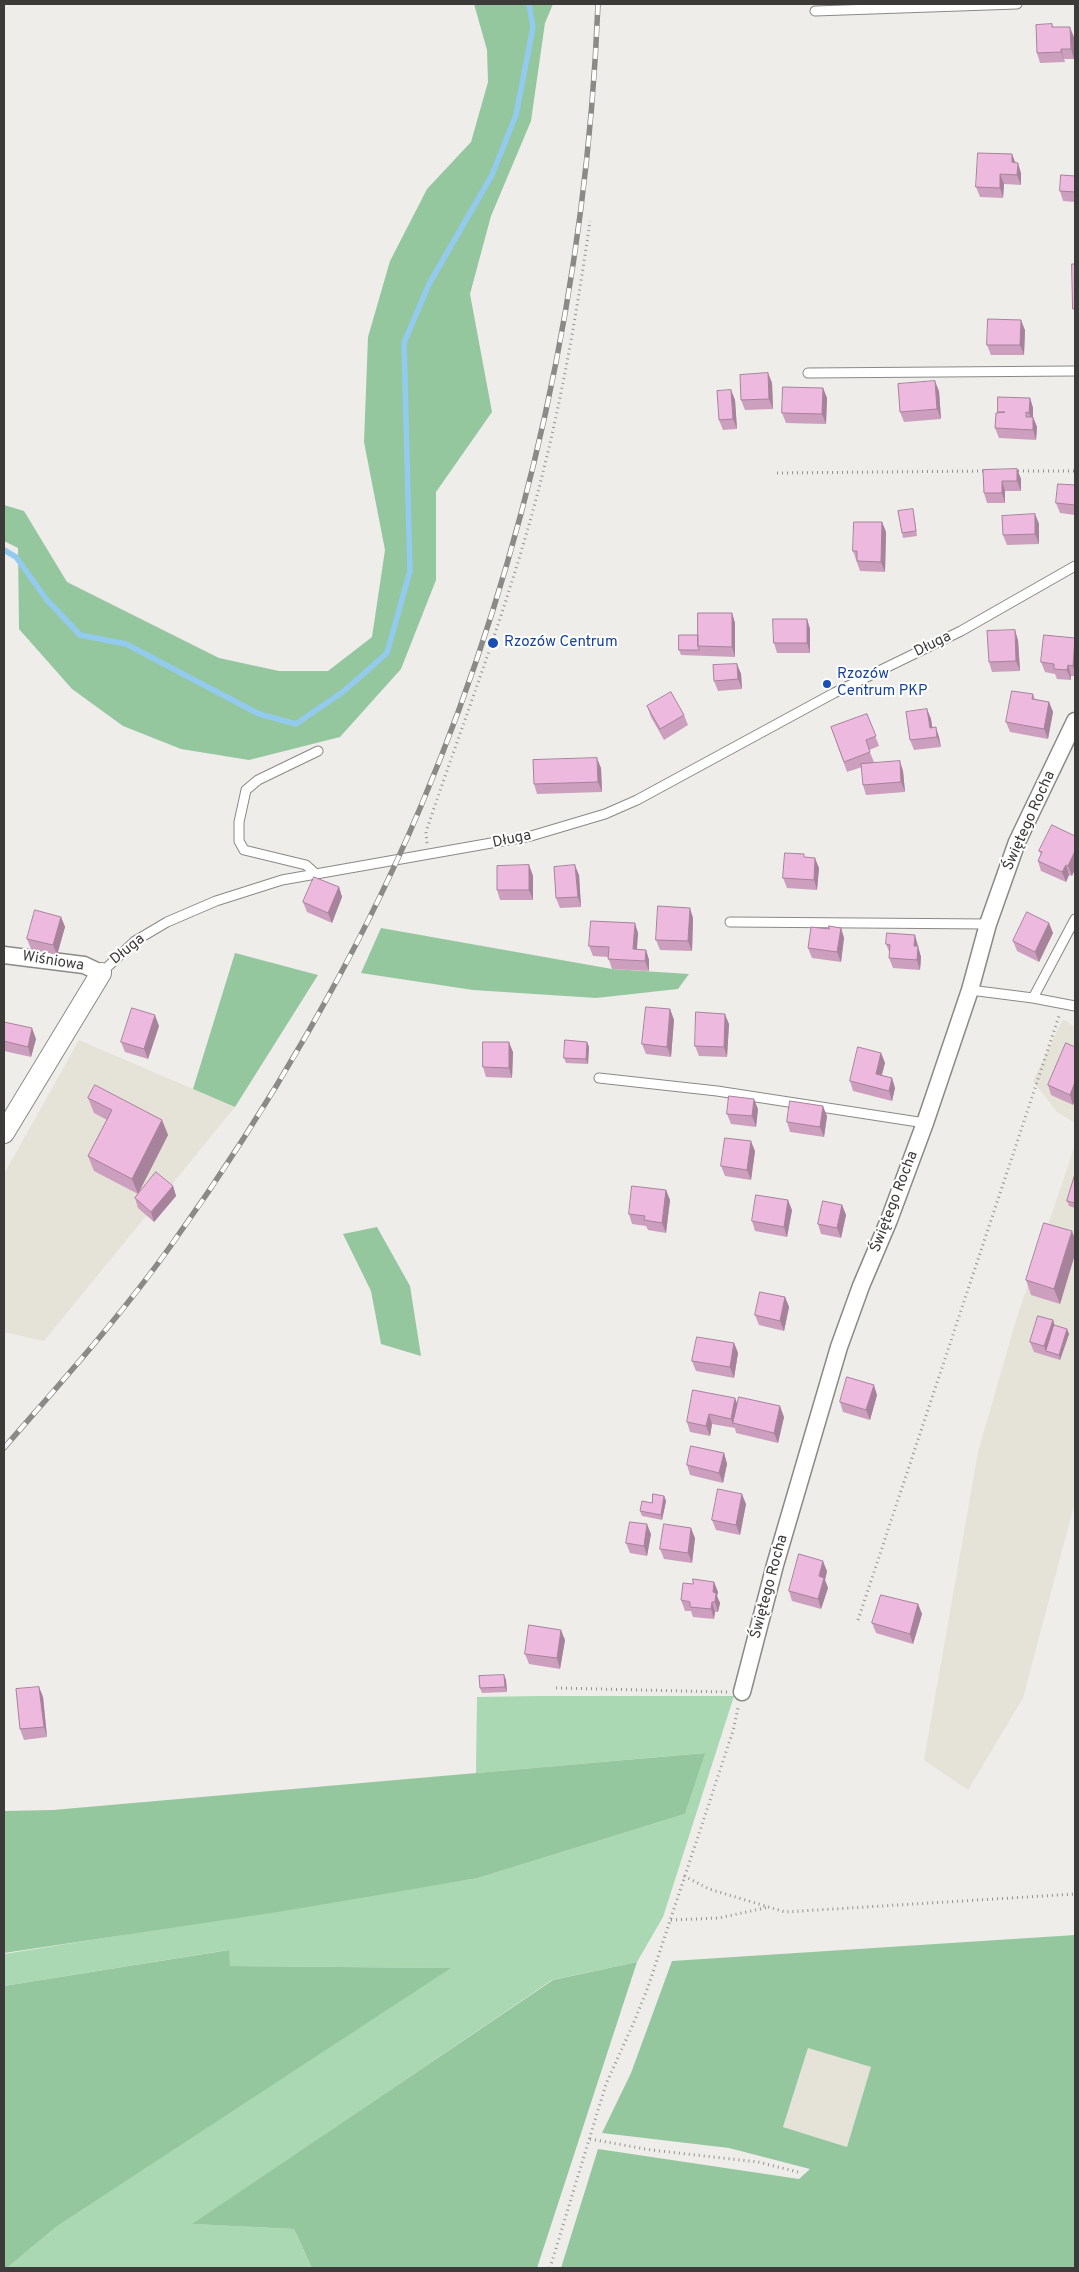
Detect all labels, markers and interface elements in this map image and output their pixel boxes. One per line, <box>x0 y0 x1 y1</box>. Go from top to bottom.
street label: Długa <box>912 628 954 662</box>
place label: Rzozów Centrum <box>504 634 618 652</box>
marker: Rzozów Centrum <box>486 636 500 650</box>
place label: Rzozów Centrum PKP <box>837 666 928 701</box>
marker: Rzozów Centrum PKP <box>821 678 833 690</box>
street label: Świętego Rocha <box>1000 768 1060 874</box>
street label: Długa <box>491 827 533 853</box>
street label: Długa <box>107 931 149 969</box>
street label: Wiśniowa <box>21 948 85 976</box>
street label: Świętego Rocha <box>867 1149 923 1255</box>
street label: Świętego Rocha <box>747 1533 793 1641</box>

